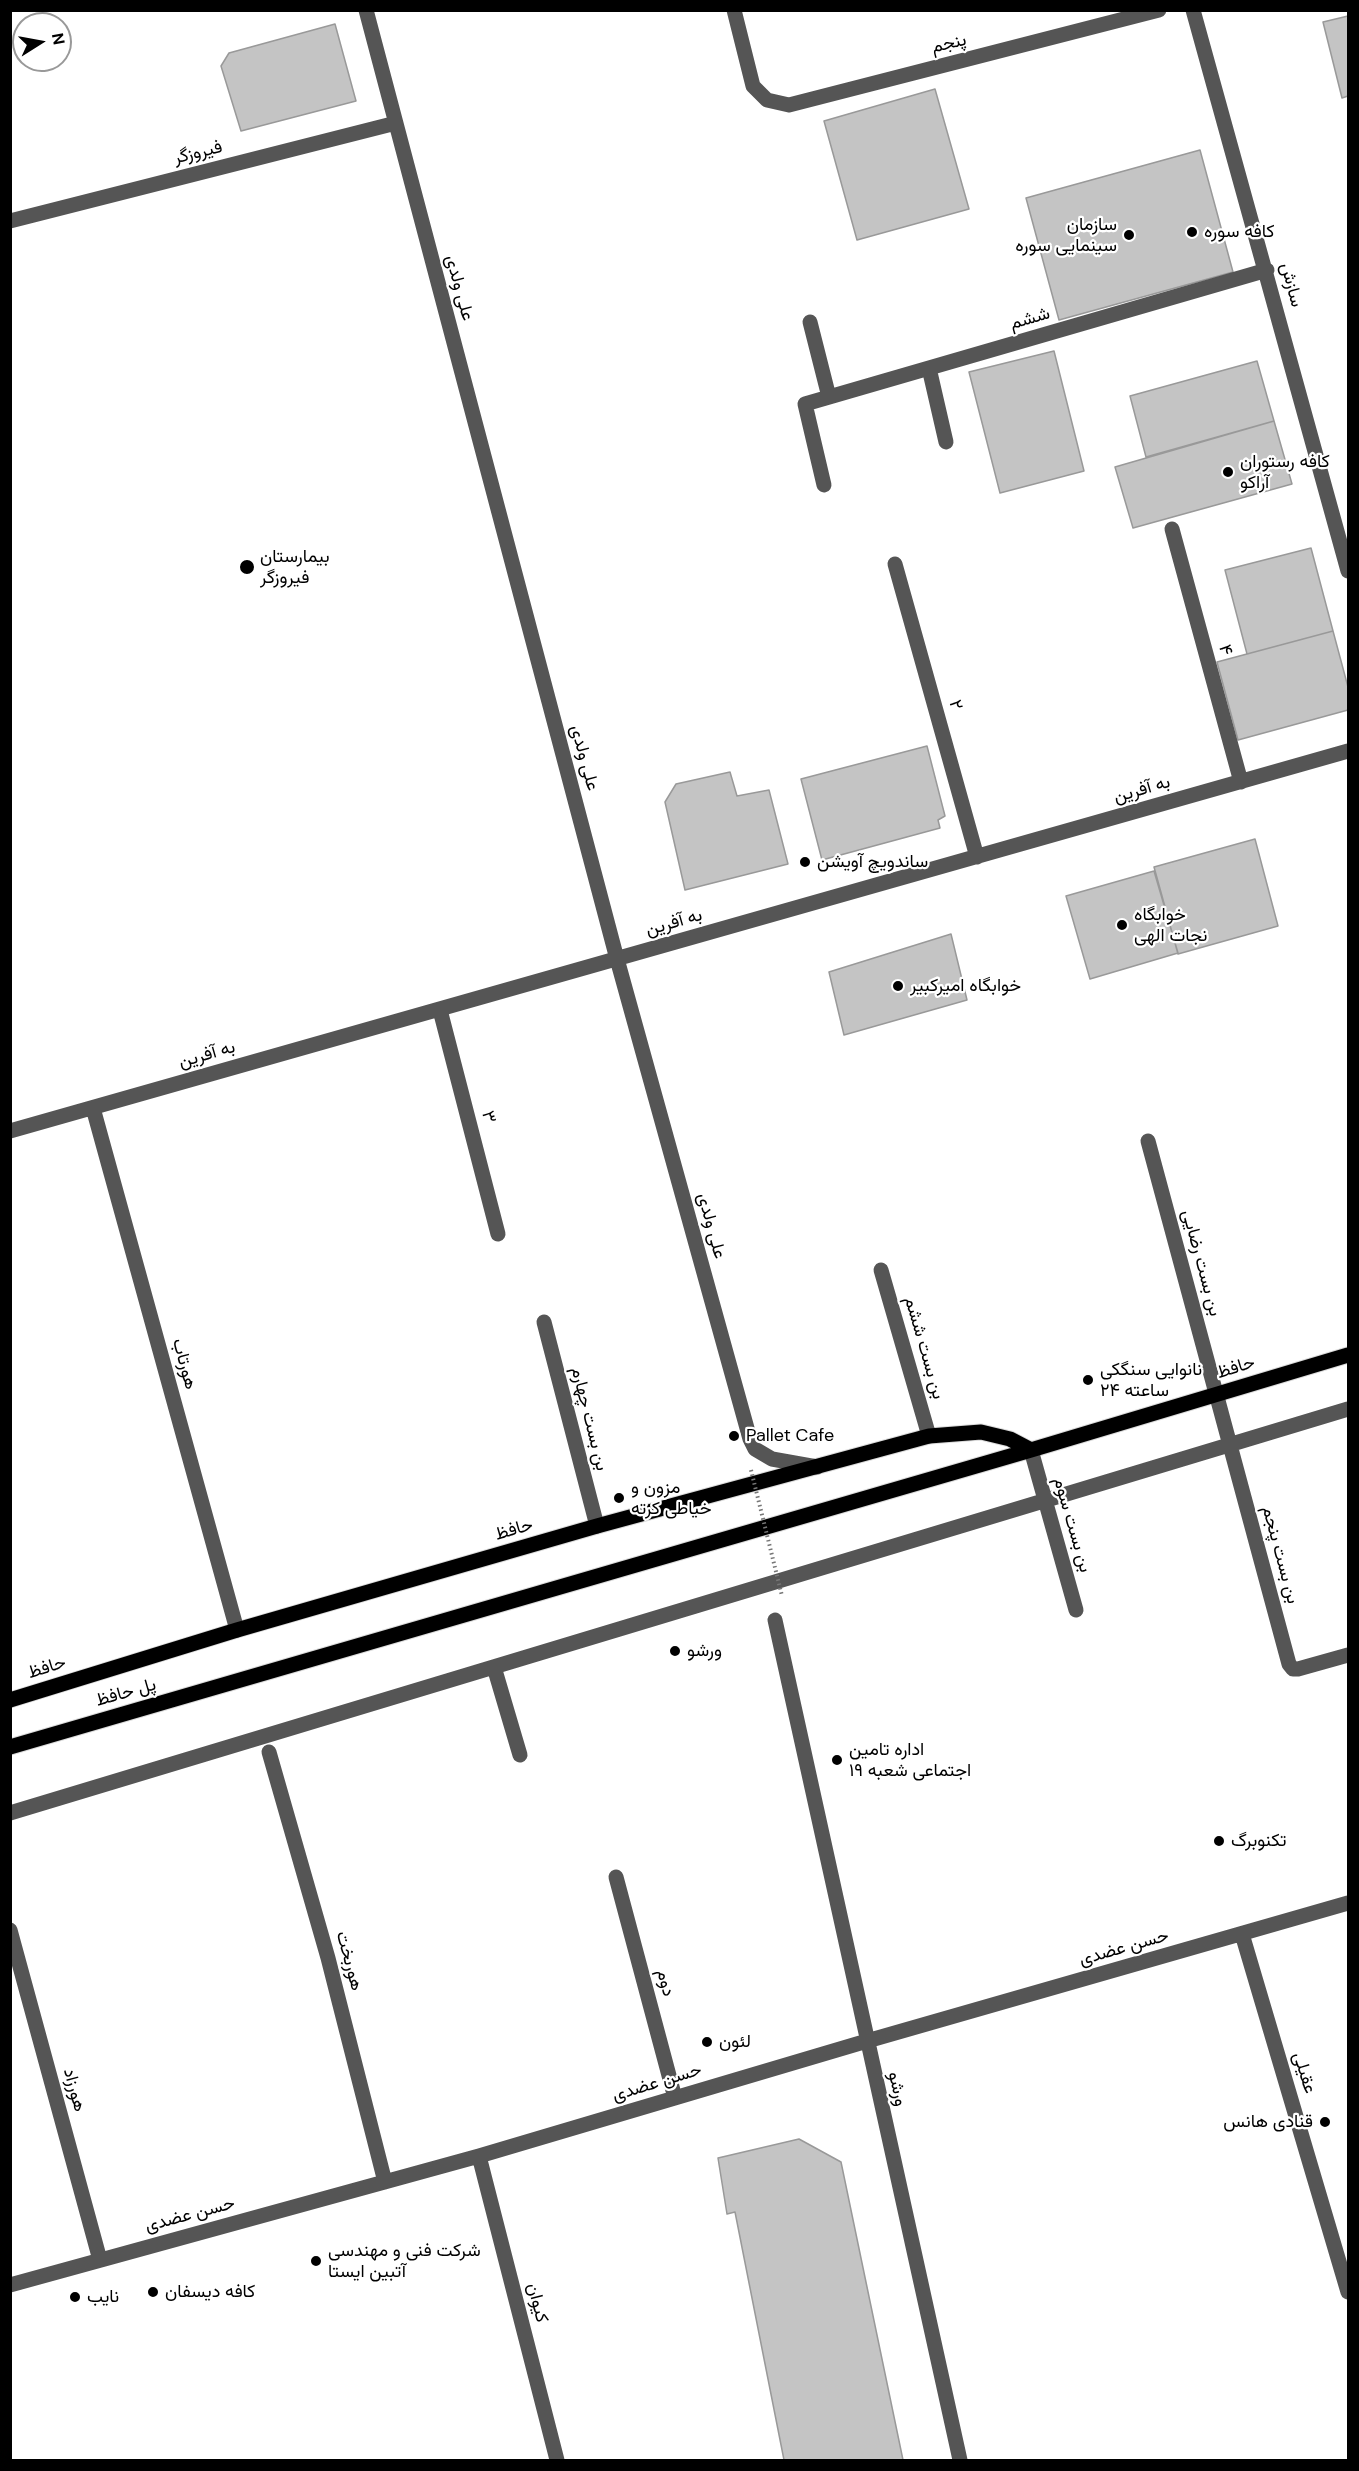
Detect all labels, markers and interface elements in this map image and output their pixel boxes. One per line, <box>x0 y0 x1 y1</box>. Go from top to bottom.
north arrow <box>12 12 72 72</box>
street label: پنجم <box>929 29 969 59</box>
text: N <box>47 31 70 47</box>
street label: فیروزگر <box>171 137 225 169</box>
place label: سازمان سینمایی سوره <box>1015 214 1117 256</box>
place label: کافه سوره <box>1204 221 1274 243</box>
marker: کافه سوره <box>1185 225 1199 239</box>
marker: سازمان سینمایی سوره <box>1122 228 1136 242</box>
street label: علی ولدی <box>440 253 478 323</box>
street label: سازش <box>1275 261 1307 309</box>
street label: ششم <box>1007 303 1053 335</box>
place label: کافه رستوران آراکو <box>1240 451 1330 494</box>
marker: کافه رستوران آراکو <box>1221 465 1235 479</box>
place label: بیمارستان فیروزگر <box>260 546 330 588</box>
marker: بیمارستان فیروزگر <box>238 558 256 576</box>
street label: ۴ <box>1213 642 1237 658</box>
street label: ۲ <box>943 697 967 713</box>
street label: علی ولدی <box>565 723 603 793</box>
street label: به آفرین <box>1111 772 1173 808</box>
place label: ساندویچ آویشن <box>817 851 928 873</box>
marker: ساندویچ آویشن <box>798 855 812 869</box>
place label: خوابگاه نجات الهی <box>1134 904 1207 946</box>
street label: به آفرین <box>643 905 705 941</box>
marker: خوابگاه نجات الهی <box>1115 918 1129 932</box>
place label: خوابگاه امیرکبیر <box>910 975 1021 997</box>
marker: خوابگاه امیرکبیر <box>891 979 905 993</box>
street label: به آفرین <box>176 1037 238 1073</box>
street label: ۳ <box>476 1108 500 1126</box>
street label: علی ولدی <box>692 1191 730 1261</box>
street label: بن بست رضایی <box>1176 1207 1226 1319</box>
street label: بن بست ششم <box>899 1294 949 1402</box>
street label: هورتاب <box>167 1336 201 1392</box>
street label: حافظ <box>1214 1352 1258 1384</box>
place label: نانوایی سنگکی ۲۴ ساعته <box>1100 1359 1202 1402</box>
street label: بن بست چهارم <box>566 1365 612 1473</box>
marker: نانوایی سنگکی ۲۴ ساعته <box>1081 1373 1095 1387</box>
place label: Pallet Cafe <box>746 1425 834 1447</box>
marker: Pallet Cafe <box>727 1429 741 1443</box>
street label: بن بست سوم <box>1048 1475 1096 1575</box>
place label: مزون و خیاطی کرته <box>631 1477 711 1520</box>
marker: مزون و خیاطی کرته <box>612 1491 626 1505</box>
street label: بن بست پنجم <box>1257 1504 1303 1606</box>
street label: حافظ <box>492 1514 536 1546</box>
place label: ورشو <box>687 1640 722 1662</box>
marker: ورشو <box>668 1644 682 1658</box>
street label: حافظ <box>25 1652 69 1684</box>
street label: پل حافظ <box>93 1674 159 1712</box>
place label: اداره تامین اجتماعی شعبه ۱۹ <box>849 1739 971 1782</box>
marker: اداره تامین اجتماعی شعبه ۱۹ <box>830 1753 844 1767</box>
place label: تکنوبرگ <box>1231 1830 1287 1852</box>
marker: تکنوبرگ <box>1212 1834 1226 1848</box>
street label: حسن عضدی <box>1077 1925 1171 1971</box>
street label: هوربخت <box>331 1929 367 1993</box>
street label: دوم <box>651 1967 679 1999</box>
place label: لئون <box>719 2031 751 2053</box>
marker: لئون <box>700 2035 714 2049</box>
street label: عقیلی <box>1287 2050 1321 2096</box>
street label: حسن عضدی <box>610 2059 704 2107</box>
street label: هورزاد <box>58 2066 90 2114</box>
street label: ورشو <box>883 2070 911 2108</box>
place label: قنادی هانس <box>1223 2111 1313 2133</box>
marker: قنادی هانس <box>1318 2115 1332 2129</box>
street label: حسن عضدی <box>143 2193 237 2237</box>
place label: شرکت فنی و مهندسی آتبین ایستا <box>328 2240 481 2282</box>
marker: شرکت فنی و مهندسی آتبین ایستا <box>309 2254 323 2268</box>
place label: کافه دیسفان <box>165 2281 255 2303</box>
street label: کیوان <box>522 2281 552 2325</box>
marker: کافه دیسفان <box>146 2285 160 2299</box>
place label: نایب <box>87 2286 119 2308</box>
marker: نایب <box>68 2290 82 2304</box>

